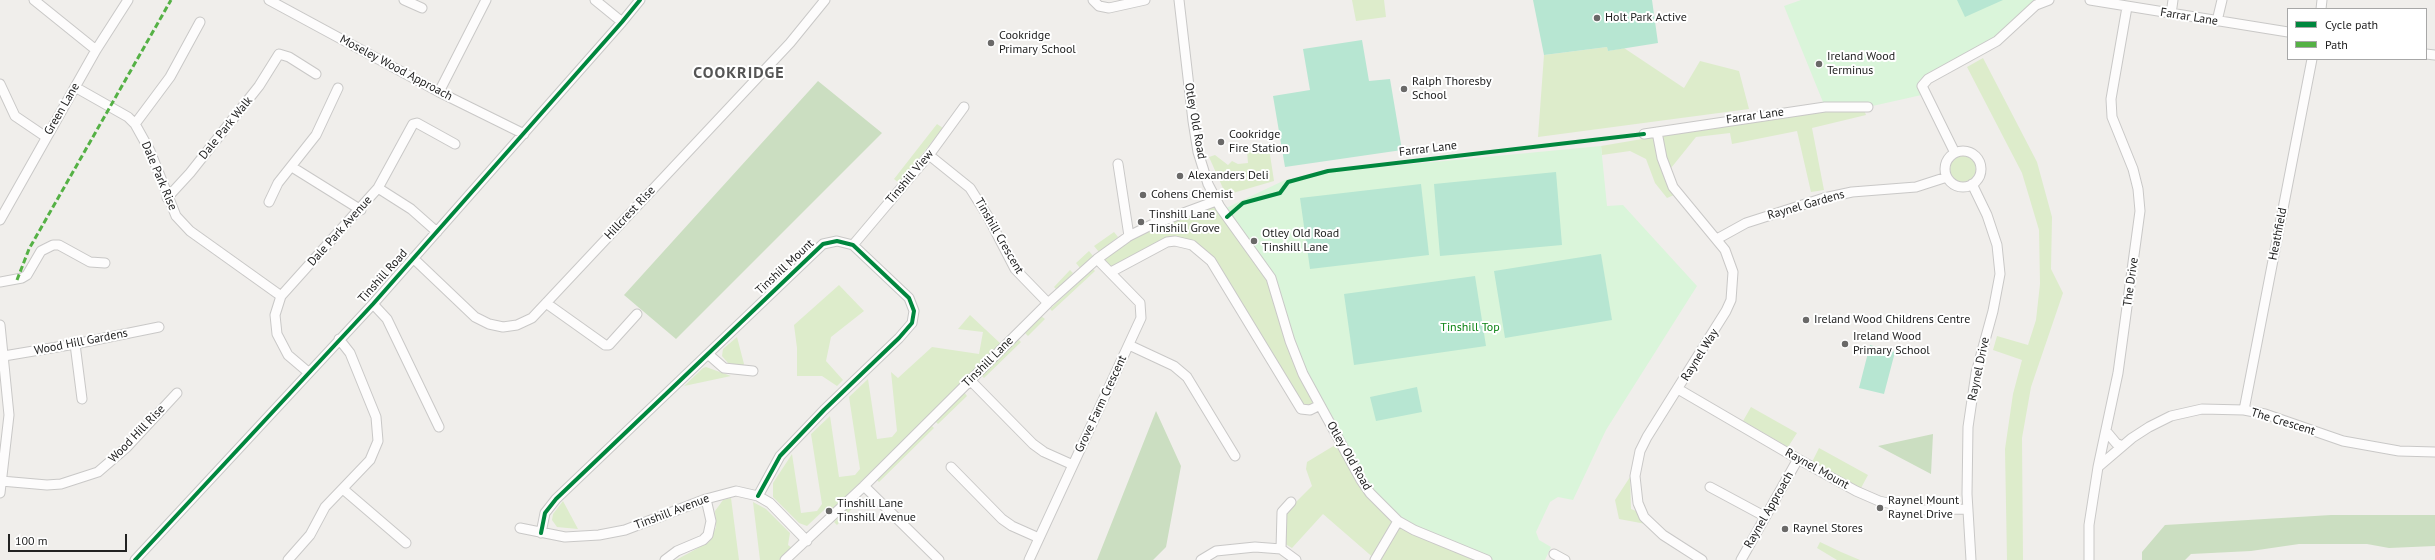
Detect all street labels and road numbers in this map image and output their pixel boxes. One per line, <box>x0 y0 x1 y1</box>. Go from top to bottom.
street label: Farrar Lane <box>2159 5 2219 29</box>
street label: Moseley Wood Approach <box>337 32 455 104</box>
street label: Green Lane <box>41 80 83 138</box>
street label: Otley Old Road <box>1181 82 1209 160</box>
street label: Dale Park Walk <box>196 94 256 162</box>
street label: Farrar Lane <box>1725 105 1785 127</box>
street label: Farrar Lane <box>1398 138 1458 160</box>
street label: Dale Park Rise <box>138 139 180 213</box>
street label: Tinshill View <box>883 147 937 207</box>
street label: Hillcrest Rise <box>602 183 658 243</box>
street label: Raynel Gardens <box>1766 187 1846 223</box>
street label: Dale Park Avenue <box>305 193 375 269</box>
street label: Tinshill Crescent <box>971 195 1027 277</box>
street label: Heathfield <box>2266 206 2290 262</box>
street label: Tinshill Mount <box>753 236 817 298</box>
street label: Tinshill Road <box>355 246 411 306</box>
street label: The Drive <box>2120 257 2142 307</box>
street label: Wood Hill Gardens <box>33 326 129 358</box>
street label: Raynel Way <box>1678 326 1722 384</box>
street label: Tinshill Lane <box>960 334 1016 390</box>
street label: Raynel Drive <box>1965 336 1993 402</box>
street label: Grove Farm Crescent <box>1072 353 1130 455</box>
street label: Wood Hill Rise <box>106 402 168 466</box>
street label: The Crescent <box>2249 405 2317 439</box>
street label: Otley Old Road <box>1323 419 1375 493</box>
street label: Raynel Mount <box>1782 446 1852 492</box>
street label: Raynel Approach <box>1741 469 1797 551</box>
street label: Tinshill Avenue <box>633 491 711 533</box>

